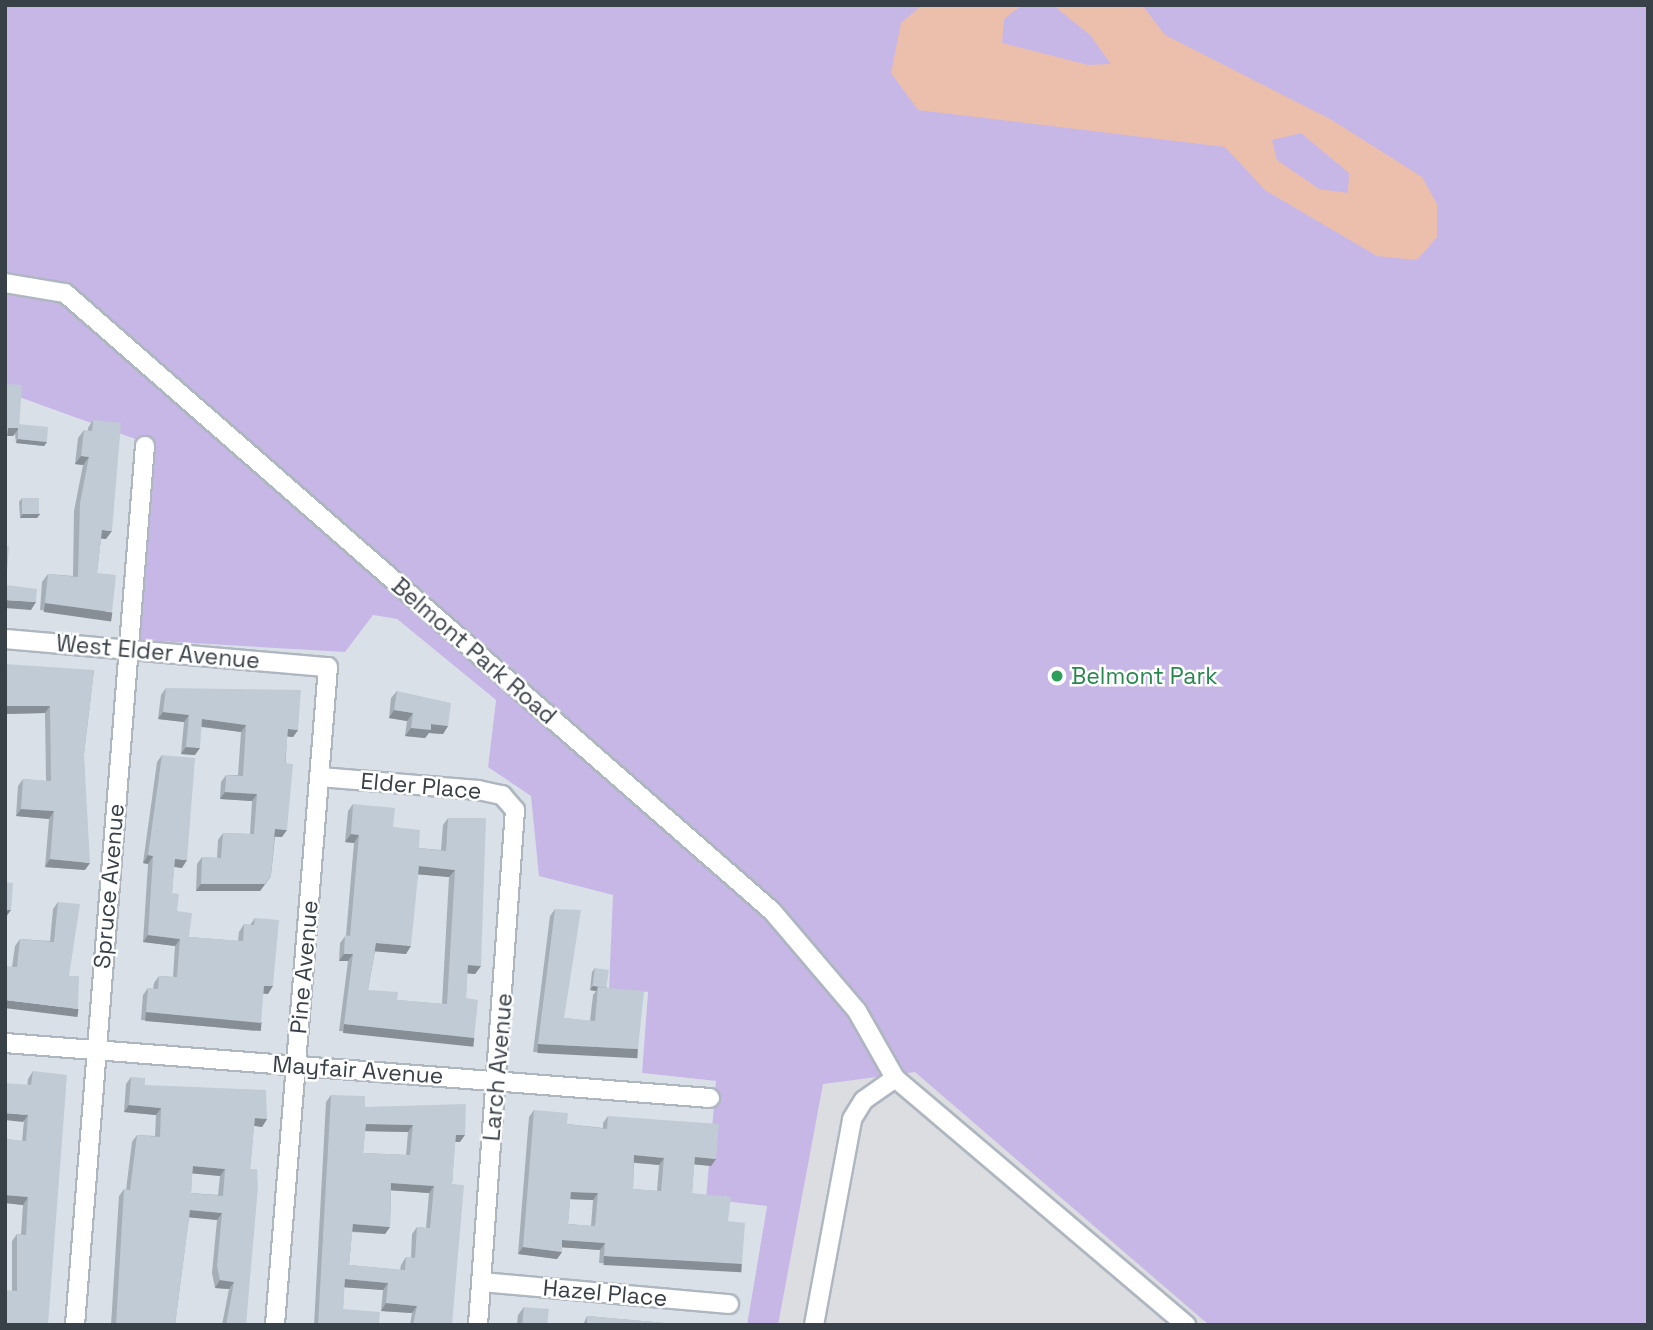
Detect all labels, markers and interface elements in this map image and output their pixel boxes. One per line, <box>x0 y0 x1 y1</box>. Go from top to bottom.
street label: Belmont Park Road <box>386 572 562 730</box>
street label: West Elder Avenue <box>55 629 261 675</box>
place label: Belmont Park <box>1071 662 1218 690</box>
marker: Belmont Park <box>1049 668 1065 684</box>
street label: Elder Place <box>359 767 483 805</box>
street label: Spruce Avenue <box>88 802 130 970</box>
street label: Pine Avenue <box>284 899 324 1035</box>
street label: Larch Avenue <box>478 992 518 1142</box>
street label: Mayfair Avenue <box>271 1050 445 1090</box>
street label: Hazel Place <box>542 1274 668 1312</box>

